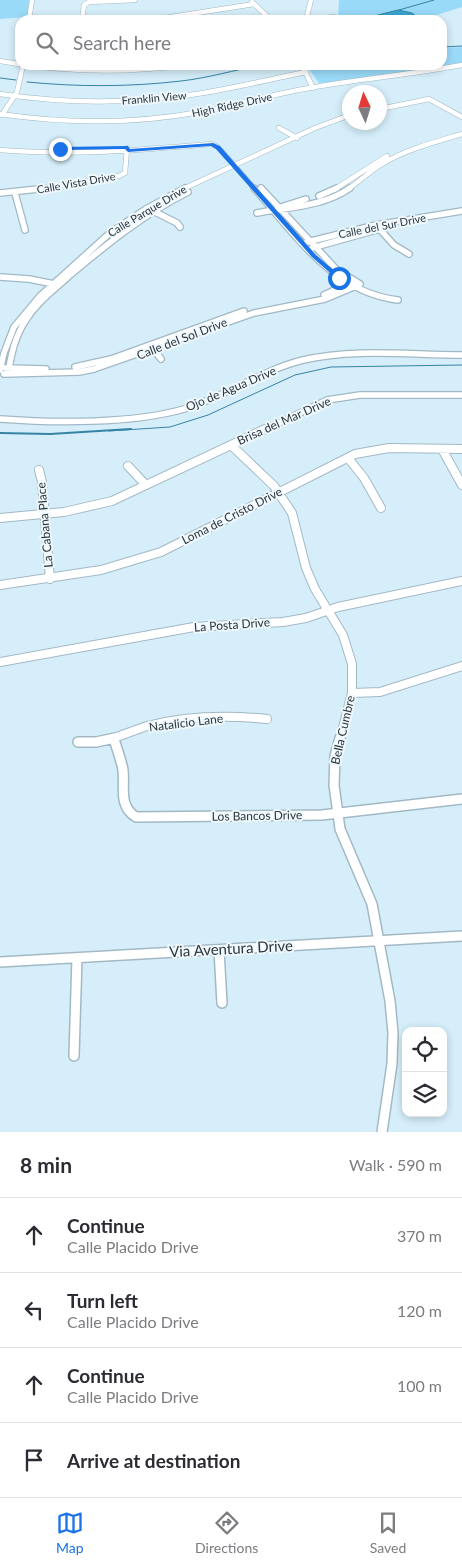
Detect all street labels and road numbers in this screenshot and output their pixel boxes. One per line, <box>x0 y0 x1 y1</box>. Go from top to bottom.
street label: Franklin View <box>121 88 187 107</box>
street label: High Ridge Drive <box>191 90 273 119</box>
street label: Calle Vista Drive <box>36 169 116 196</box>
street label: Calle Parque Drive <box>105 182 189 239</box>
street label: Calle del Sur Drive <box>337 211 427 240</box>
street label: Calle del Sol Drive <box>134 314 229 363</box>
street label: Ojo de Agua Drive <box>183 363 278 414</box>
street label: Brisa del Mar Drive <box>235 393 333 448</box>
street label: La Cabana Place <box>33 482 56 568</box>
street label: Loma de Cristo Drive <box>179 484 285 547</box>
street label: La Posta Drive <box>194 614 270 635</box>
street label: Bella Cumbre <box>327 694 358 766</box>
street label: Natalicio Lane <box>148 711 224 734</box>
street label: Los Bancos Drive <box>212 807 302 824</box>
street label: Via Aventura Drive <box>169 936 293 960</box>

